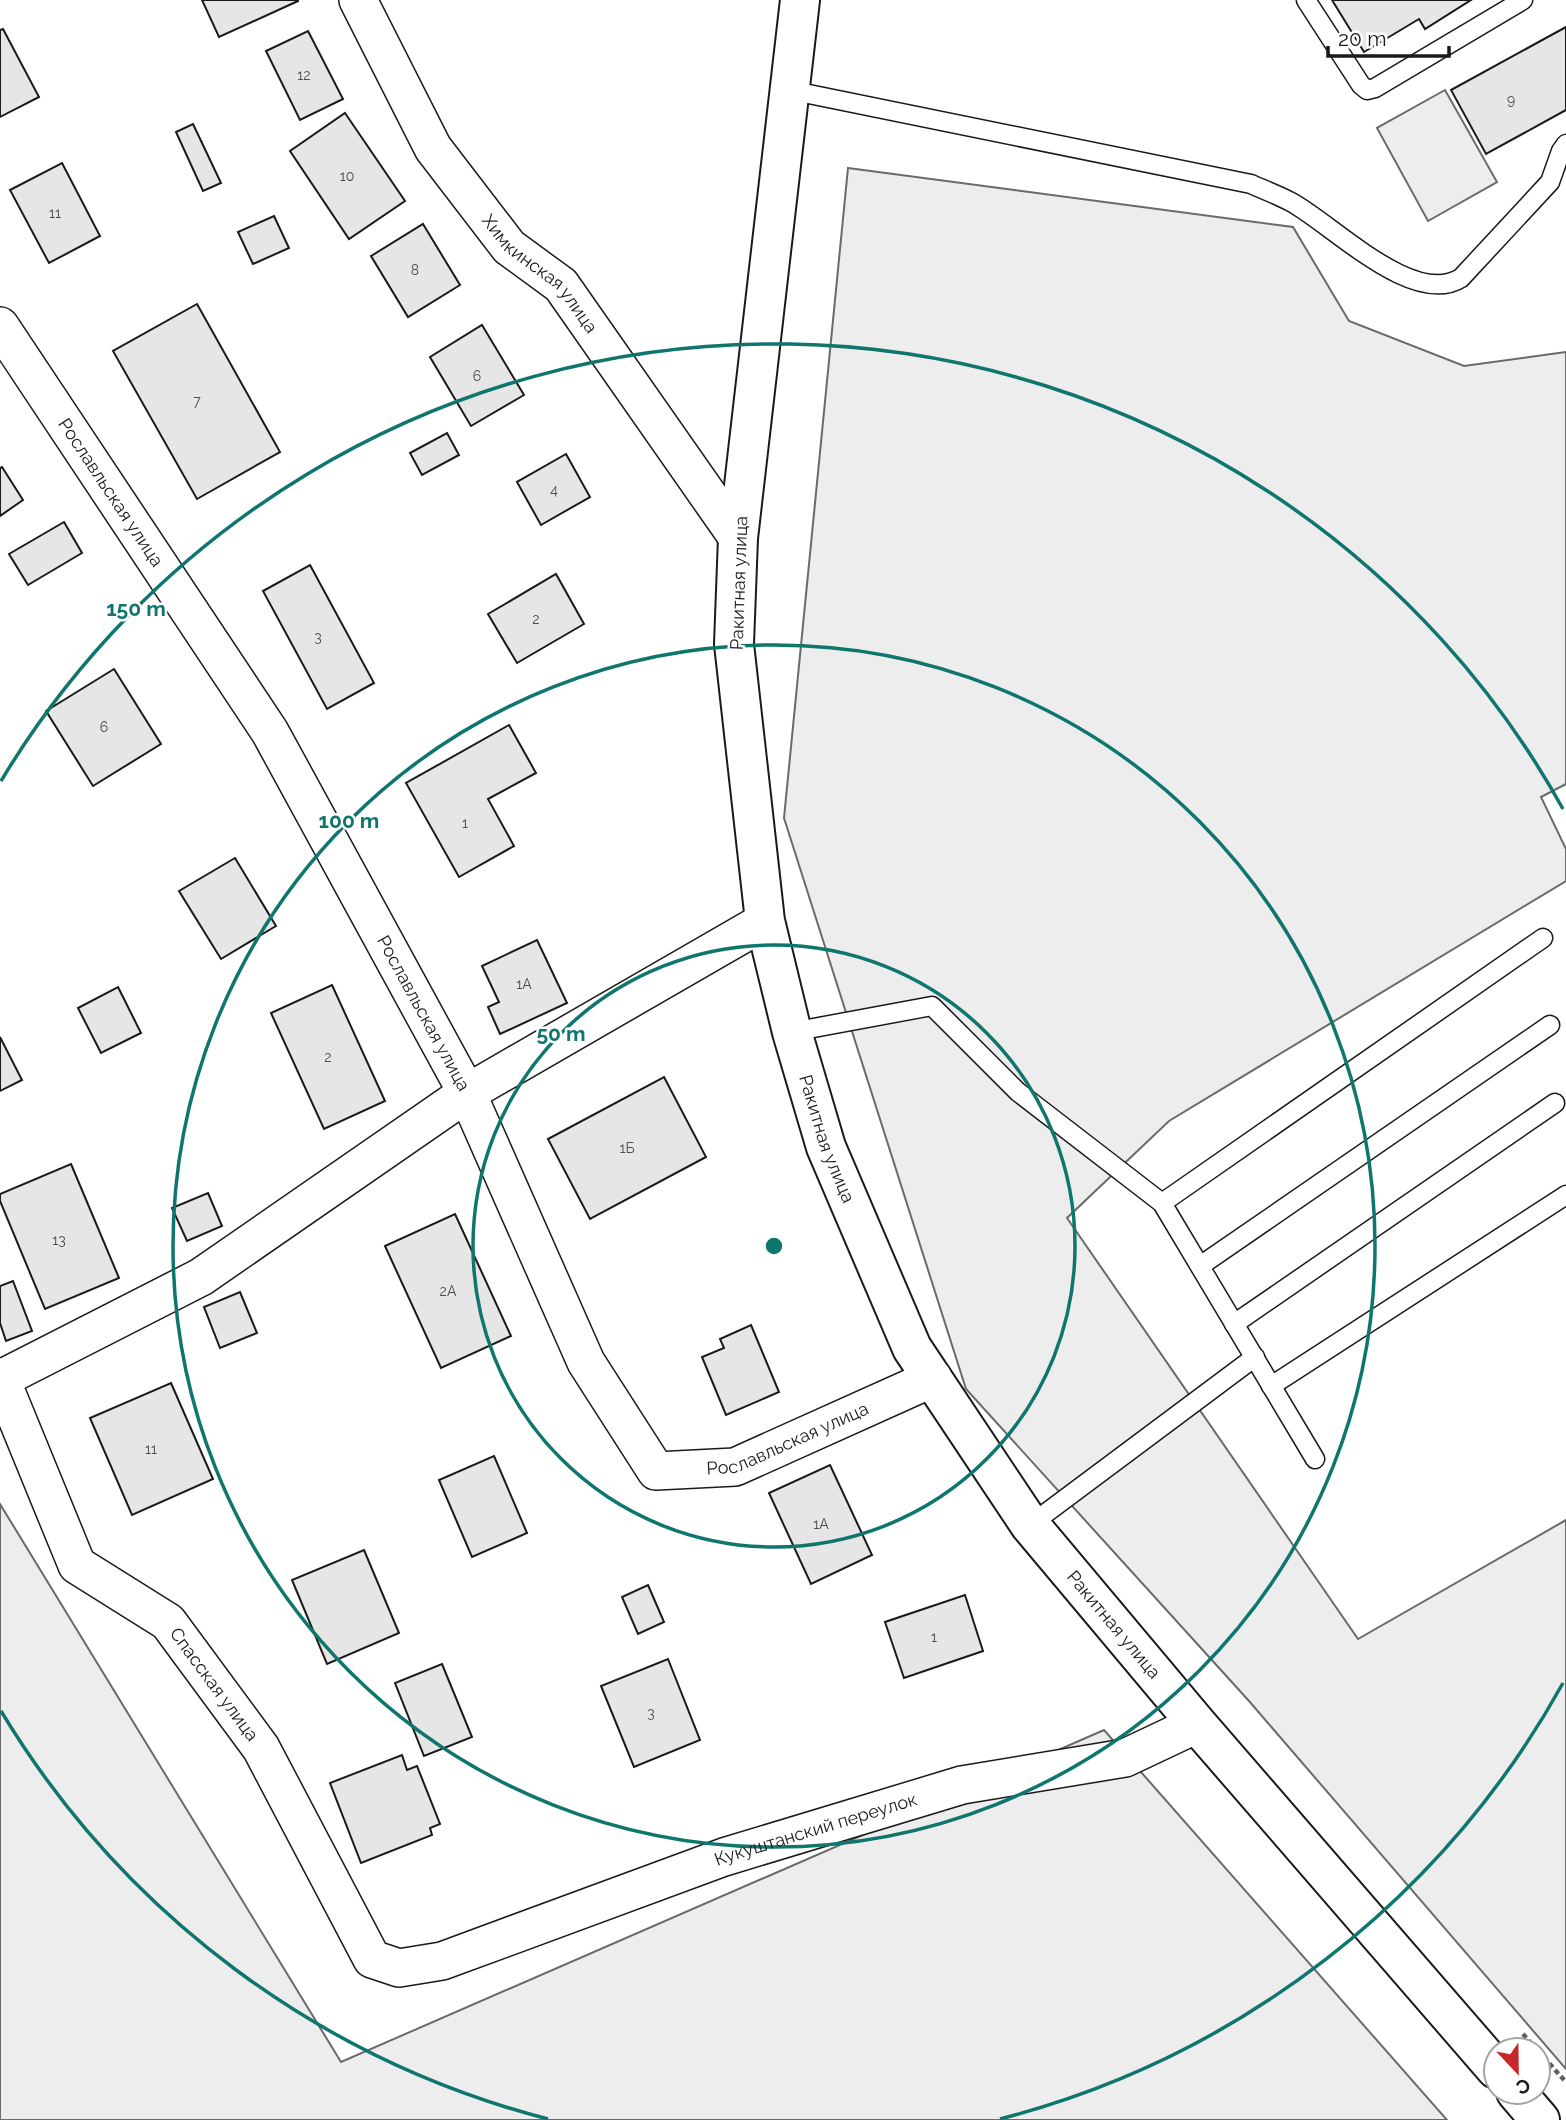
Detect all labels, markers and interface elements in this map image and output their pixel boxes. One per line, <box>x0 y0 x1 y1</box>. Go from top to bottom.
scale bar <box>1328 14 1449 58</box>
text: 20 m <box>1338 26 1386 51</box>
house number: 12 <box>297 67 311 83</box>
house number: 9 <box>1507 92 1515 108</box>
house number: 10 <box>340 168 354 184</box>
house number: 11 <box>49 205 61 221</box>
street label: Химкинская улица <box>478 210 602 337</box>
house number: 8 <box>411 262 419 278</box>
house number: 6 <box>473 368 481 384</box>
house number: 7 <box>193 393 201 409</box>
street label: Рославльская улица <box>54 414 168 571</box>
house number: 4 <box>550 482 558 498</box>
street label: Ракитная улица <box>726 516 751 650</box>
text: 150 m <box>106 596 166 621</box>
house number: 2 <box>532 611 540 627</box>
house number: 3 <box>314 629 322 645</box>
house number: 6 <box>100 719 108 735</box>
text: 100 m <box>319 808 379 833</box>
house number: 1 <box>462 815 468 831</box>
street label: Рославльская улица <box>373 932 475 1094</box>
house number: 1А <box>516 976 532 992</box>
text: 50 m <box>536 1021 586 1046</box>
house number: 2 <box>324 1049 332 1065</box>
street label: Ракитная улица <box>795 1072 860 1206</box>
house number: 1Б <box>619 1140 635 1156</box>
house number: 13 <box>52 1232 66 1248</box>
centre of rings <box>762 1234 786 1258</box>
house number: 2А <box>440 1283 457 1299</box>
street label: Рославльская улица <box>706 1397 872 1478</box>
house number: 11 <box>145 1441 157 1457</box>
house number: 1А <box>813 1516 829 1532</box>
street label: Ракитная улица <box>1063 1566 1165 1683</box>
street label: Спасская улица <box>166 1623 263 1745</box>
house number: 1 <box>931 1629 937 1645</box>
house number: 3 <box>647 1705 655 1721</box>
street label: Кукуштанский переулок <box>711 1788 919 1870</box>
north arrow <box>1482 2036 1552 2106</box>
text: С <box>1513 2074 1534 2099</box>

